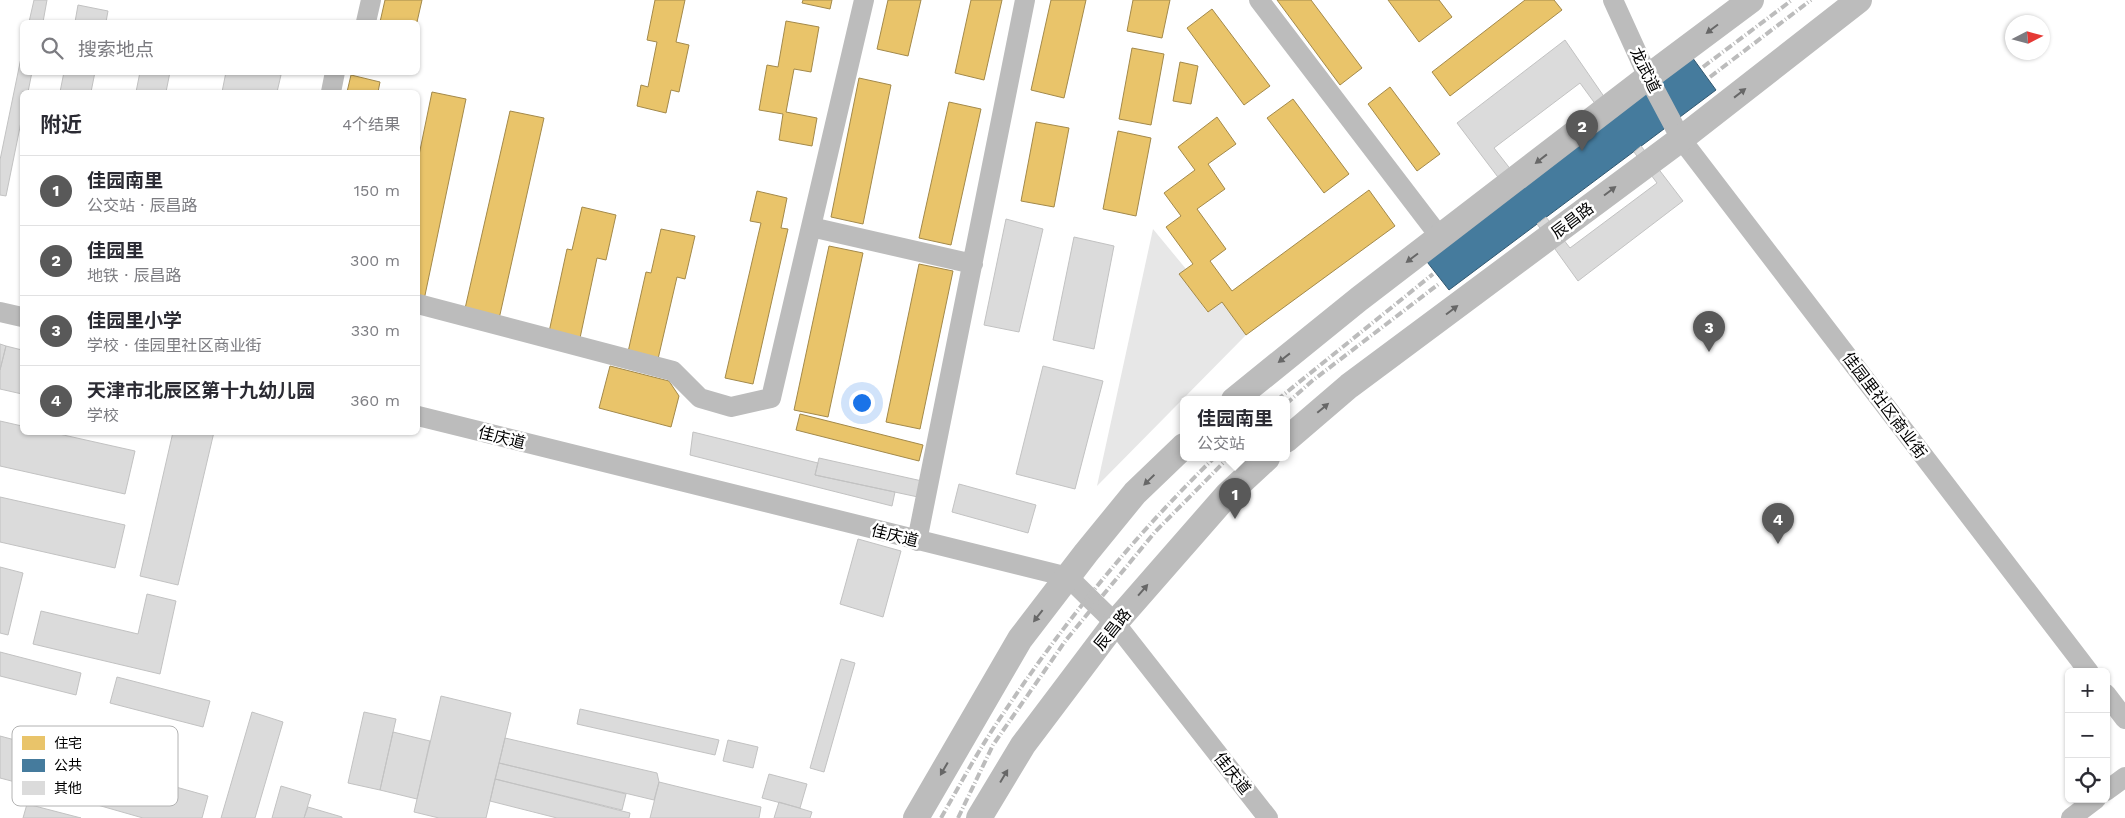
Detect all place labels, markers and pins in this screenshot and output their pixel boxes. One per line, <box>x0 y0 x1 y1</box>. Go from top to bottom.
pin: 2 <box>1566 110 1598 151</box>
pin: 3 <box>1693 311 1725 352</box>
pin: 1 <box>1219 478 1251 519</box>
pin: 4 <box>1762 503 1794 544</box>

